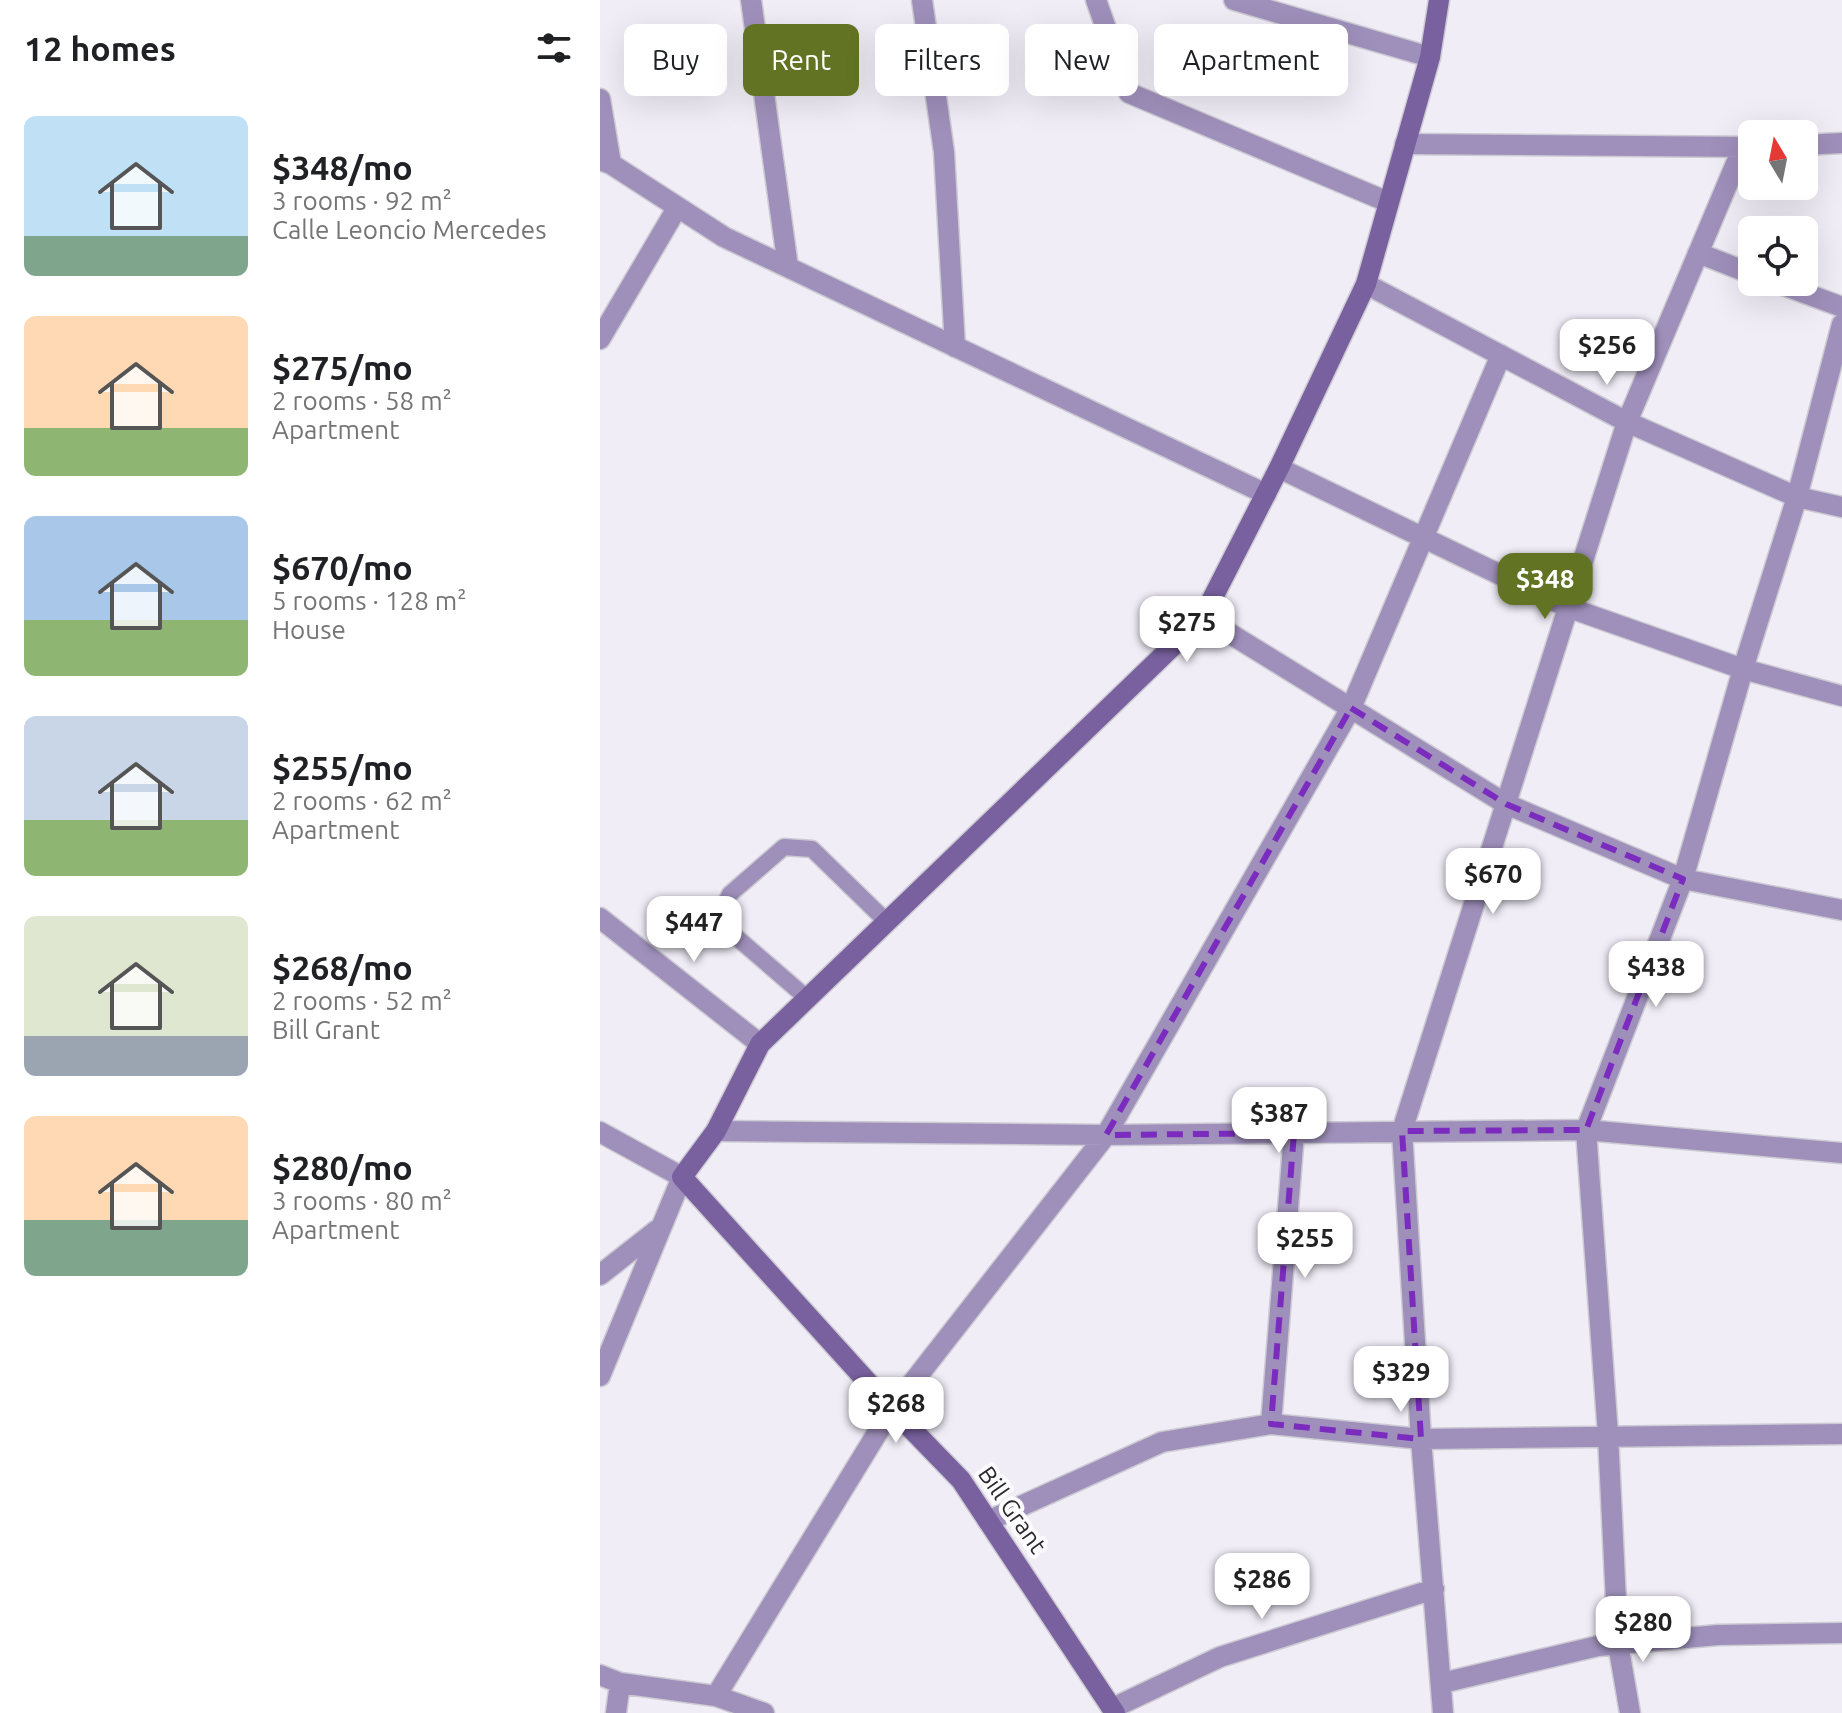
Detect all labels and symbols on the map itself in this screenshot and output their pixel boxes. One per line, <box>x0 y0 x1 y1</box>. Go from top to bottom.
north arrow <box>1738 120 1818 200</box>
pin: $256 <box>1560 319 1654 387</box>
pin: $348 <box>1498 553 1592 621</box>
pin: $275 <box>1140 596 1234 664</box>
pin: $670 <box>1446 848 1540 916</box>
pin: $447 <box>647 896 741 964</box>
pin: $438 <box>1609 941 1703 1009</box>
pin: $387 <box>1232 1087 1326 1155</box>
pin: $255 <box>1258 1212 1352 1280</box>
pin: $329 <box>1354 1346 1448 1414</box>
pin: $268 <box>849 1377 943 1445</box>
street label: Bill Grant <box>973 1461 1052 1559</box>
pin: $286 <box>1215 1553 1309 1621</box>
pin: $280 <box>1596 1596 1690 1664</box>

